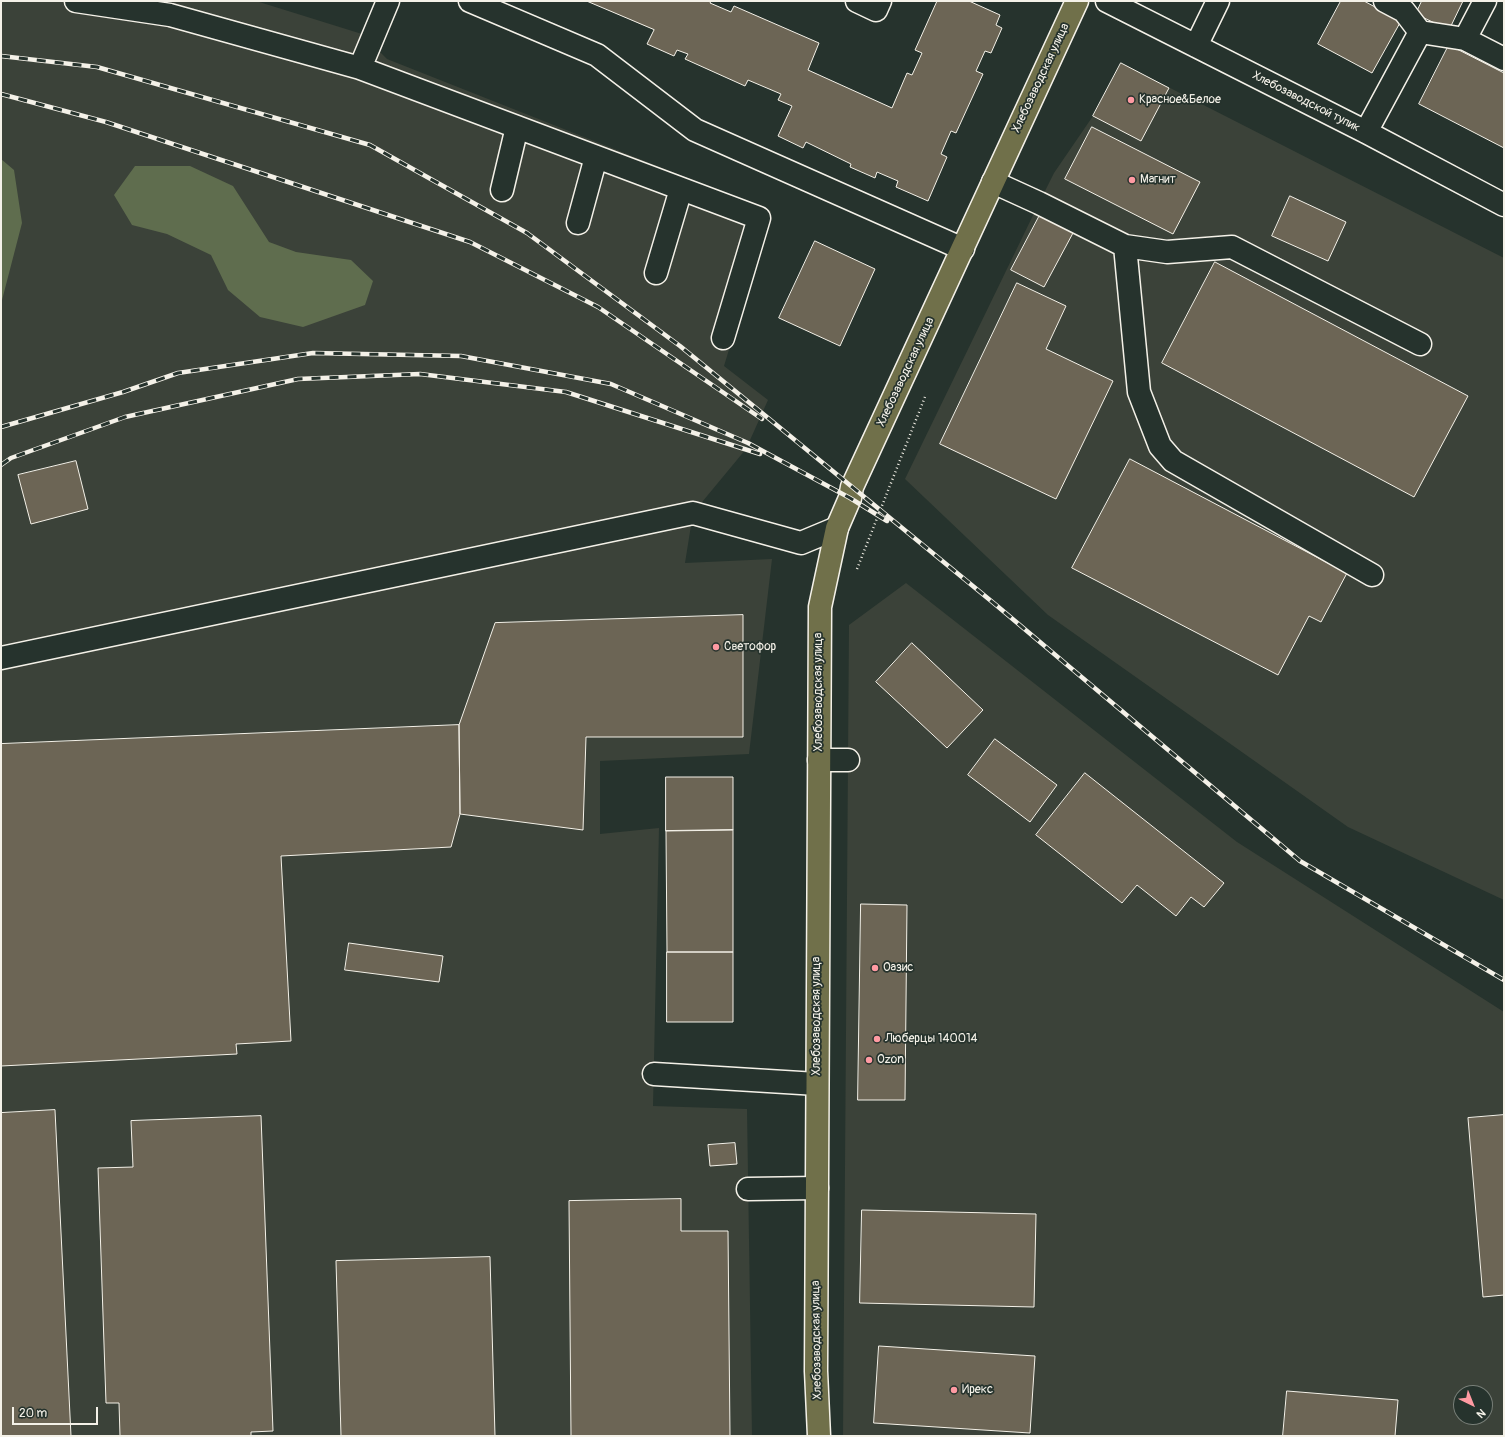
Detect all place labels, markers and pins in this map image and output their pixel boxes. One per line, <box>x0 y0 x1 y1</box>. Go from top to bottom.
place label: Красное&Белое <box>1139 93 1221 107</box>
marker: Красное&Белое <box>1126 95 1136 105</box>
place label: Магнит <box>1140 173 1176 187</box>
marker: Магнит <box>1127 175 1137 185</box>
place label: Светофор <box>724 640 776 654</box>
marker: Светофор <box>711 642 721 652</box>
place label: Оазис <box>883 961 913 975</box>
marker: Оазис <box>870 963 880 973</box>
place label: Люберцы 140014 <box>885 1032 978 1046</box>
marker: Люберцы 140014 <box>872 1034 882 1044</box>
place label: Ozon <box>877 1053 904 1067</box>
marker: Ozon <box>864 1055 874 1065</box>
place label: Ирекс <box>962 1383 993 1397</box>
marker: Ирекс <box>949 1385 959 1395</box>

